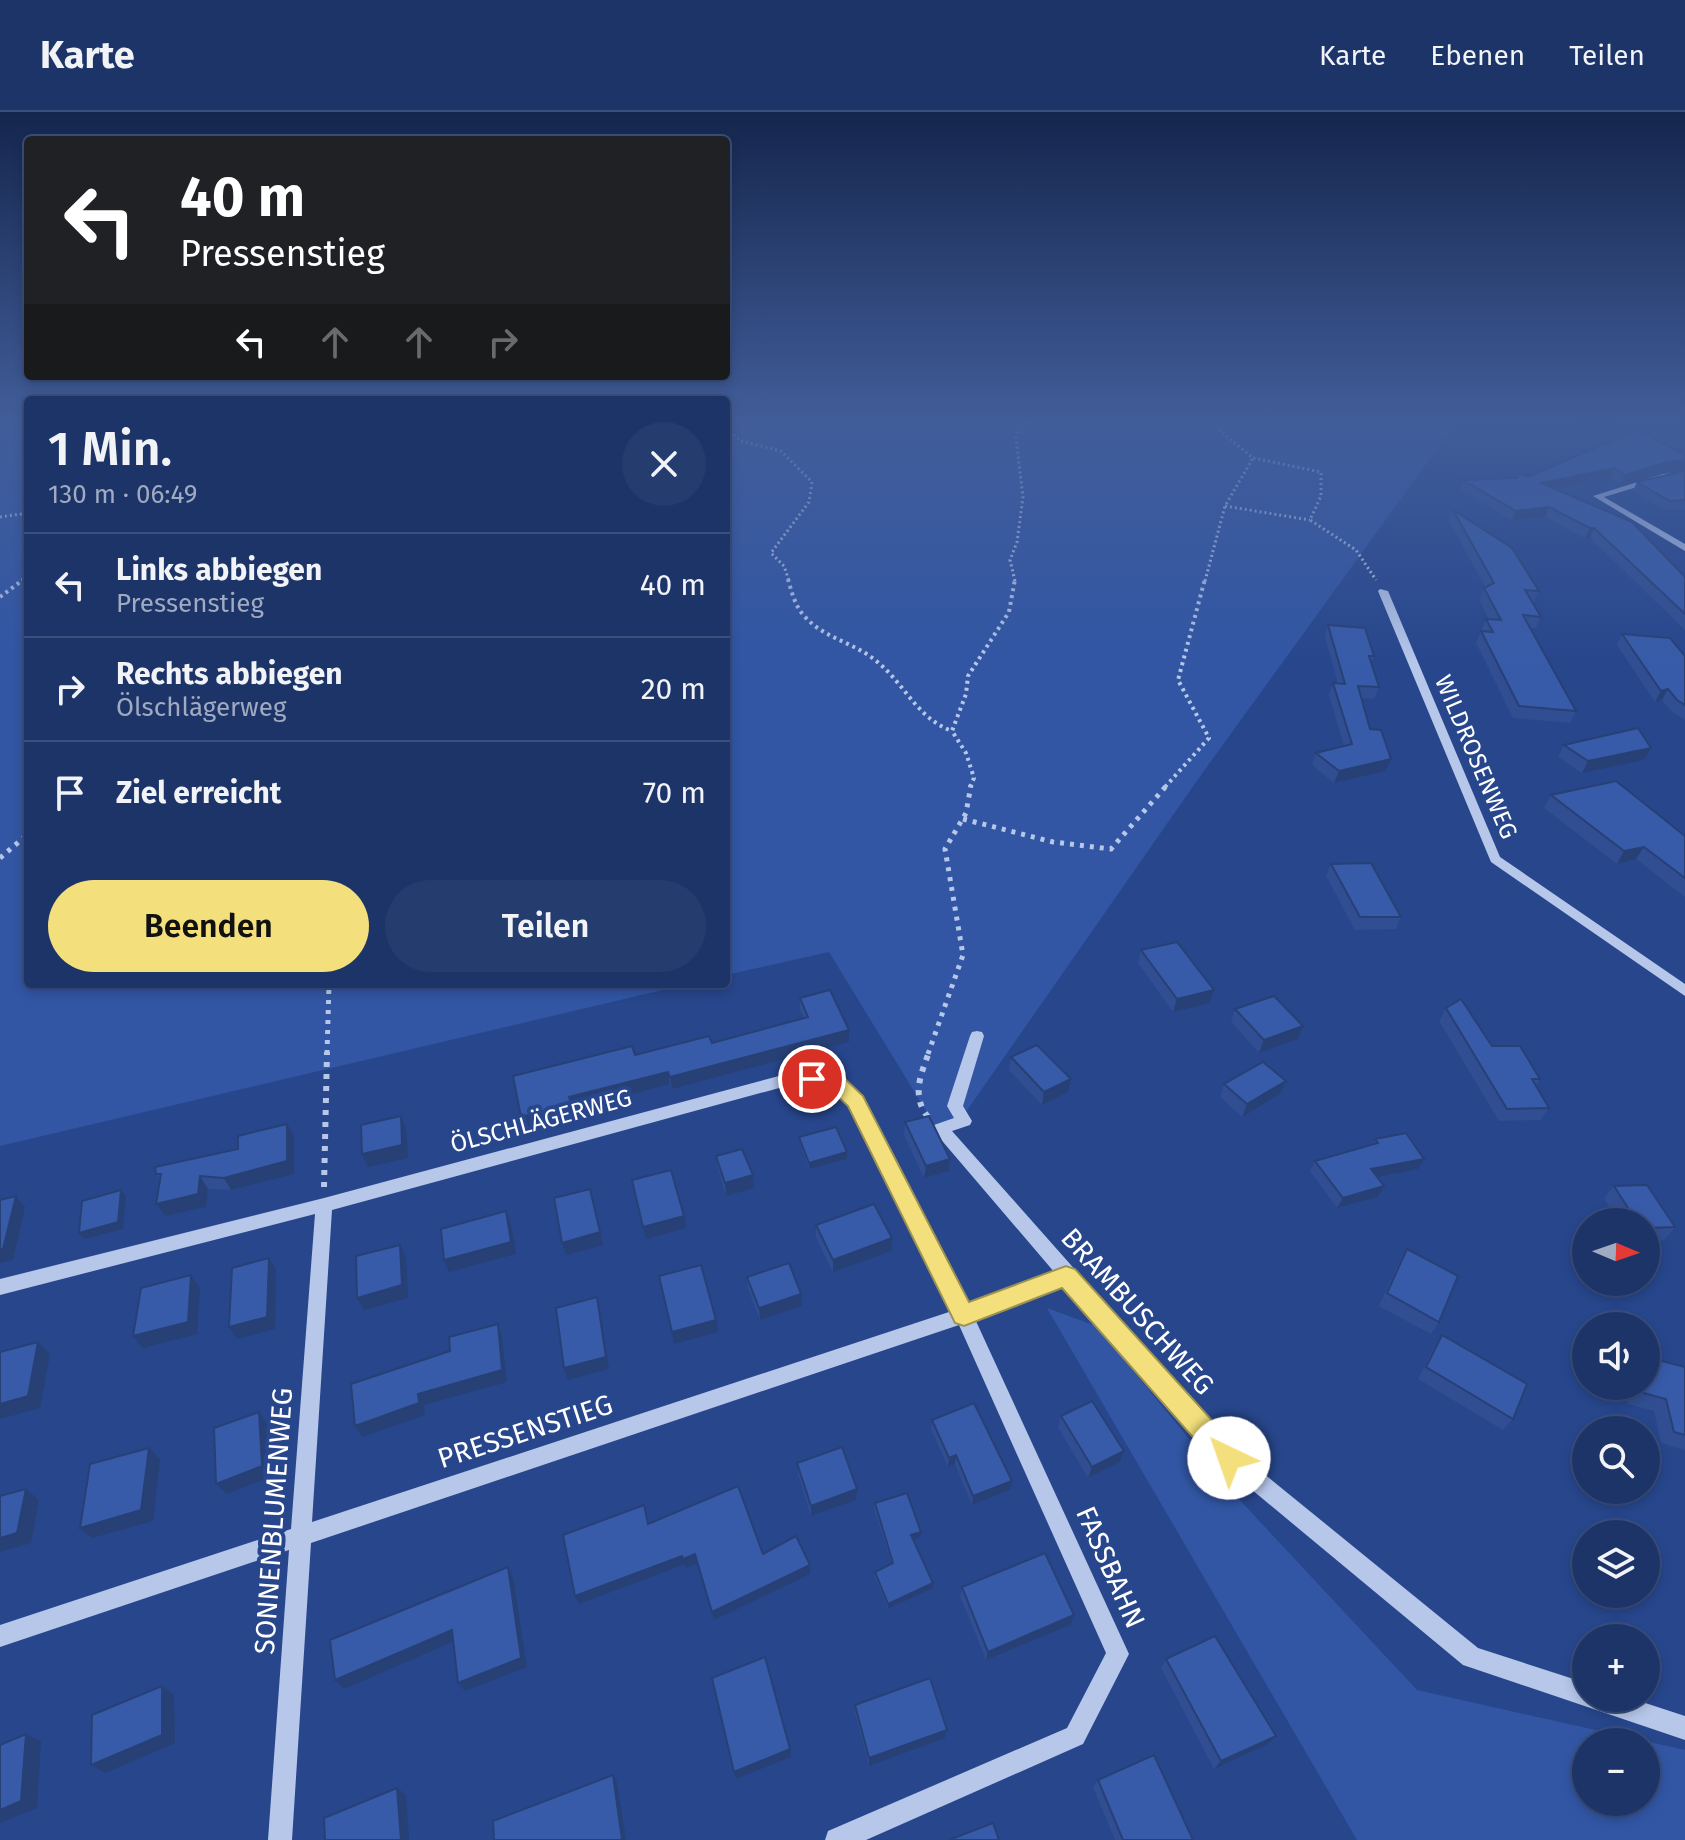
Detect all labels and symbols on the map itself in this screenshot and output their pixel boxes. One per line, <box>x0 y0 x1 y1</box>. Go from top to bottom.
street label: WILDROSENWEG <box>1429 671 1523 843</box>
pin <box>778 1045 846 1113</box>
street label: ÖLSCHLÄGERWEG <box>447 1083 635 1159</box>
north arrow <box>1572 1208 1660 1296</box>
street label: BRAMBUSCHWEG <box>1054 1221 1221 1401</box>
street label: SONNENBLUMENWEG <box>248 1387 299 1655</box>
street label: PRESSENSTIEG <box>434 1388 617 1475</box>
position arrow <box>1187 1416 1271 1500</box>
street label: FASSBAHN <box>1069 1501 1152 1633</box>

